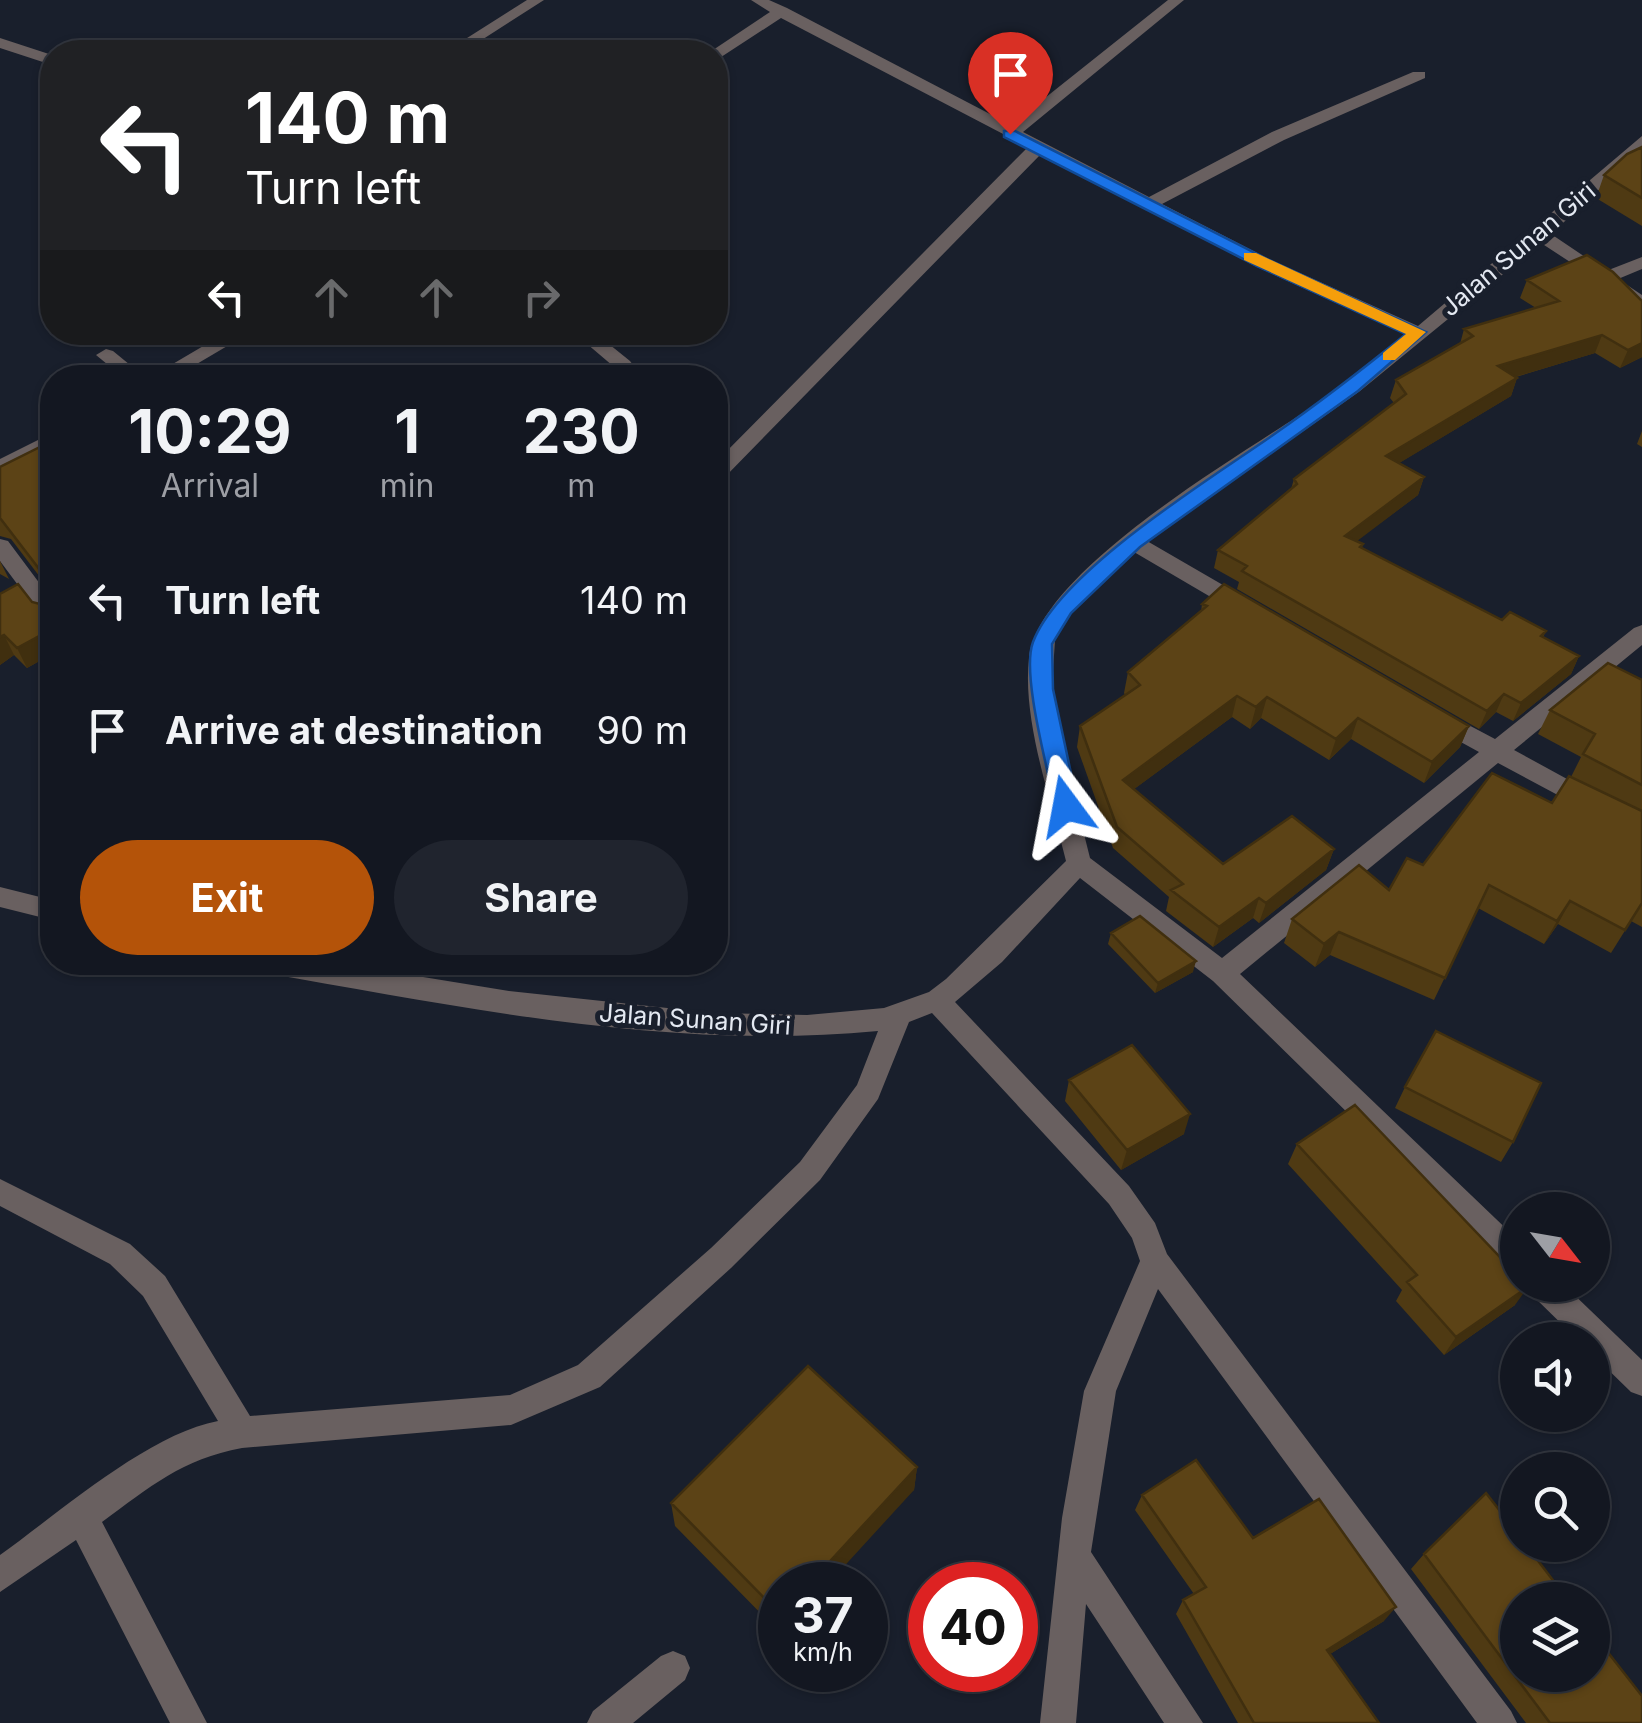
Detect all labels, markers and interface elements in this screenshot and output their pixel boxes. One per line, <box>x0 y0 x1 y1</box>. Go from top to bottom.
pin <box>968 32 1053 135</box>
icon: arrive <box>983 47 1038 102</box>
text: 140 m <box>245 75 450 160</box>
icon: left <box>80 80 210 210</box>
text: Turn left <box>245 160 421 215</box>
street label: Jalan Sunan Giri <box>1435 176 1601 322</box>
icon: left <box>199 270 254 325</box>
icon: ahead <box>304 270 359 325</box>
icon: ahead <box>409 270 464 325</box>
icon: right <box>514 270 569 325</box>
text: 10:29 <box>128 395 291 467</box>
text: 1 <box>394 395 420 467</box>
text: 230 <box>523 395 640 467</box>
text: Arrival <box>161 466 259 505</box>
text: min <box>380 466 434 505</box>
text: m <box>567 466 595 505</box>
icon: left <box>80 573 135 628</box>
text: Turn left <box>165 577 320 623</box>
text: 140 m <box>580 577 688 623</box>
icon: arrive <box>80 703 135 758</box>
text: Arrive at destination <box>165 707 543 753</box>
text: 90 m <box>596 707 688 753</box>
position arrow <box>1014 754 1118 858</box>
button: Exit <box>80 840 374 955</box>
button: Share <box>394 840 688 955</box>
street label: Jalan Sunan Giri <box>598 997 792 1041</box>
north arrow <box>1500 1192 1610 1302</box>
map controls <box>1500 1192 1610 1692</box>
button: sound <box>1500 1322 1610 1432</box>
button: search <box>1500 1452 1610 1562</box>
speed limit sign: 40 <box>908 1562 1038 1692</box>
button: layers <box>1500 1582 1610 1692</box>
text: 37 <box>792 1585 854 1645</box>
text: km/h <box>793 1637 853 1667</box>

